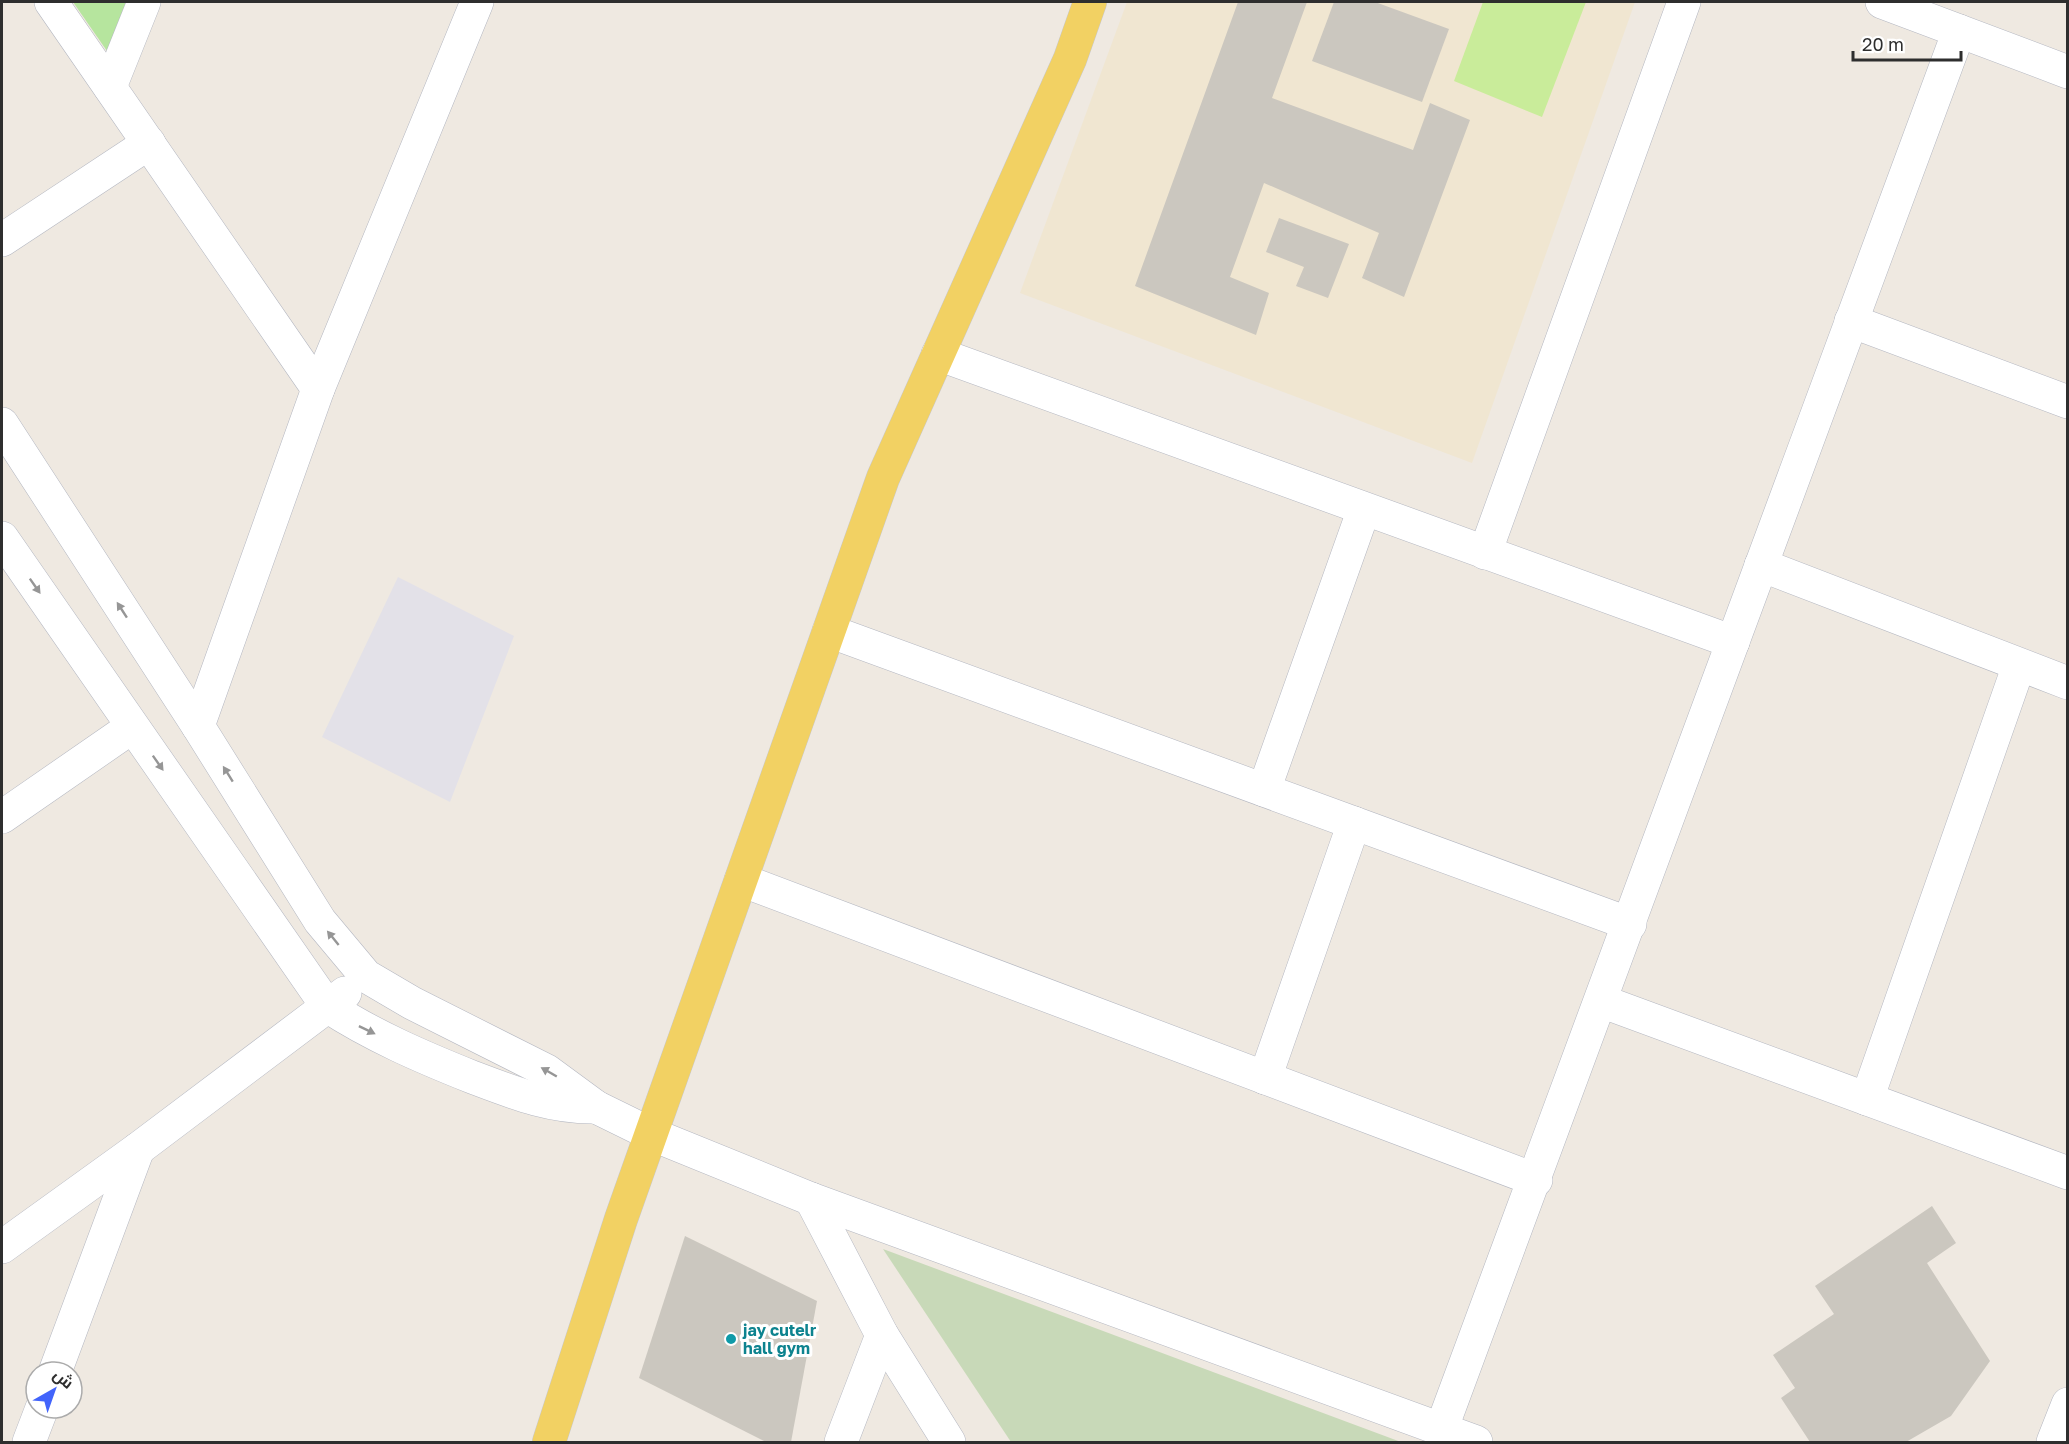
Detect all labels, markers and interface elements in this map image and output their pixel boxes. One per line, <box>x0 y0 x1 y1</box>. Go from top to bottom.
scale bar <box>1853 24 1961 62</box>
text: 20 m <box>1862 33 1904 55</box>
one-way arrow <box>29 578 40 594</box>
one-way arrow <box>116 602 128 618</box>
one-way arrow <box>152 755 164 771</box>
one-way arrow <box>222 766 233 782</box>
one-way arrow <box>327 930 340 945</box>
one-way arrow <box>358 1025 375 1035</box>
one-way arrow <box>541 1067 557 1078</box>
place label: jay cutelr hall gym <box>742 1320 816 1358</box>
marker: jay cutelr hall gym <box>724 1332 738 1346</box>
north arrow <box>24 1360 84 1420</box>
text: ش <box>49 1364 78 1393</box>

